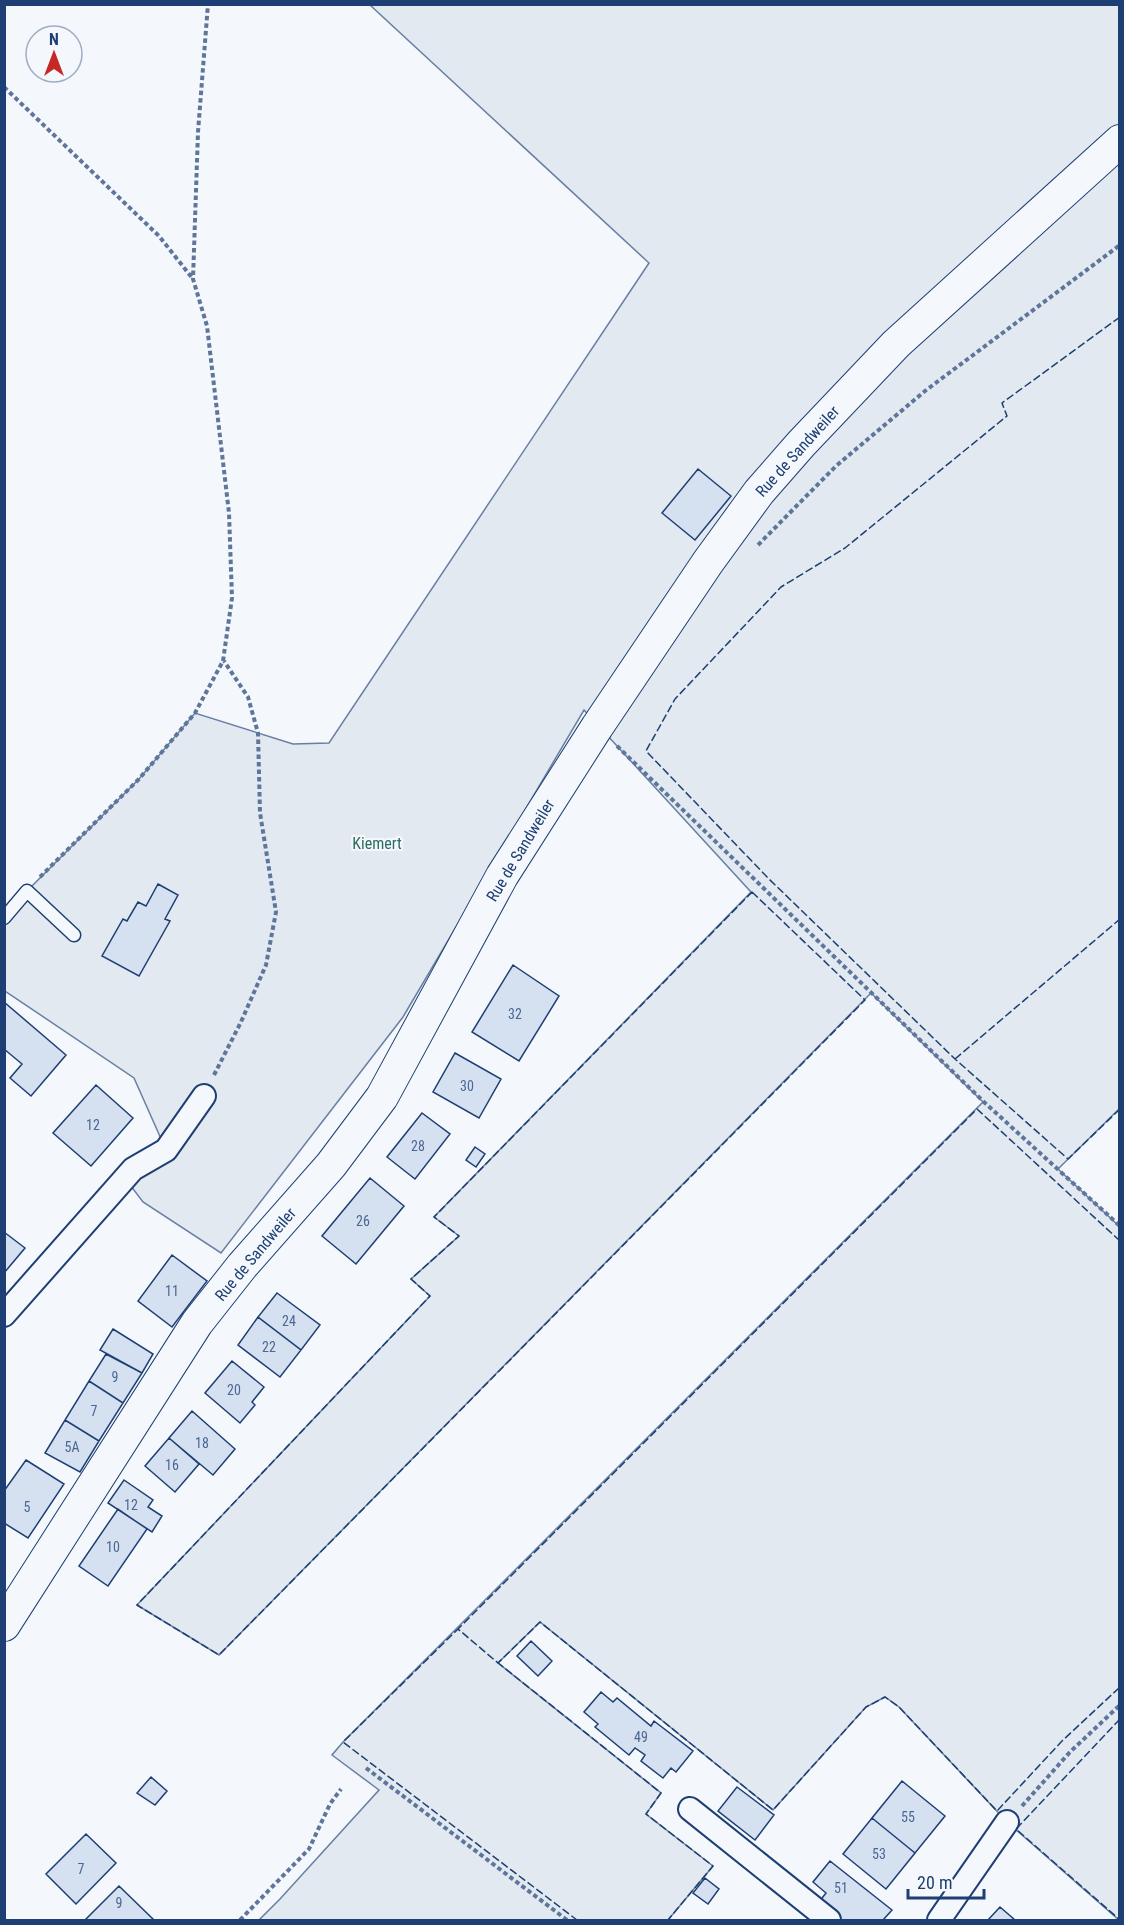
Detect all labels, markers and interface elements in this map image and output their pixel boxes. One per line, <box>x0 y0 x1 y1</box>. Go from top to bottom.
north arrow <box>24 24 84 84</box>
text: N <box>49 30 59 49</box>
street label: Rue de Sandweiler <box>752 402 843 501</box>
street label: Rue de Sandweiler <box>482 796 558 905</box>
park label: Kiemert <box>352 834 402 853</box>
house number: 32 <box>508 1006 522 1022</box>
house number: 30 <box>460 1078 474 1094</box>
house number: 12 <box>86 1117 100 1133</box>
house number: 28 <box>411 1138 425 1154</box>
street label: Rue de Sandweiler <box>211 1204 300 1305</box>
house number: 26 <box>356 1213 370 1229</box>
house number: 11 <box>165 1283 179 1299</box>
house number: 24 <box>282 1313 296 1329</box>
house number: 22 <box>262 1339 276 1355</box>
house number: 9 <box>112 1369 118 1385</box>
house number: 20 <box>227 1382 241 1398</box>
house number: 7 <box>91 1403 98 1419</box>
house number: 18 <box>195 1435 209 1451</box>
house number: 5A <box>65 1439 79 1455</box>
house number: 16 <box>165 1457 179 1473</box>
house number: 12 <box>124 1497 138 1513</box>
house number: 5 <box>24 1499 31 1515</box>
house number: 10 <box>106 1539 120 1555</box>
house number: 49 <box>634 1729 648 1745</box>
house number: 55 <box>901 1809 915 1825</box>
house number: 53 <box>872 1846 886 1862</box>
house number: 7 <box>78 1861 85 1877</box>
scale bar <box>908 1862 984 1900</box>
text: 20 m <box>917 1872 952 1893</box>
house number: 51 <box>834 1880 848 1896</box>
house number: 9 <box>116 1895 122 1911</box>

